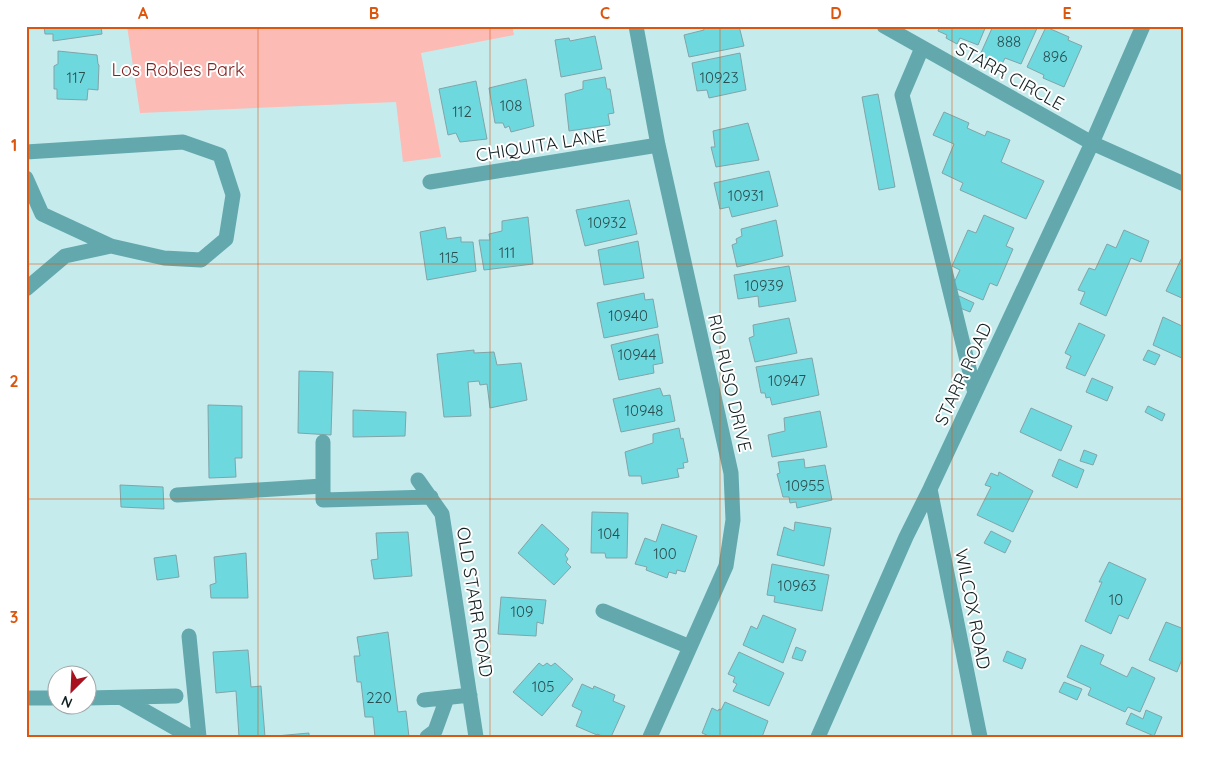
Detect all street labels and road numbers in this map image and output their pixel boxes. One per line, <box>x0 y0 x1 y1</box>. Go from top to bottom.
street label: STARR CIRCLE <box>952 37 1068 115</box>
street label: CHIQUITA LANE <box>474 123 608 167</box>
street label: RIO RUSO DRIVE <box>703 312 757 454</box>
street label: STARR ROAD <box>929 319 997 429</box>
street label: OLD STARR ROAD <box>452 525 498 679</box>
street label: WILCOX ROAD <box>950 547 996 671</box>

